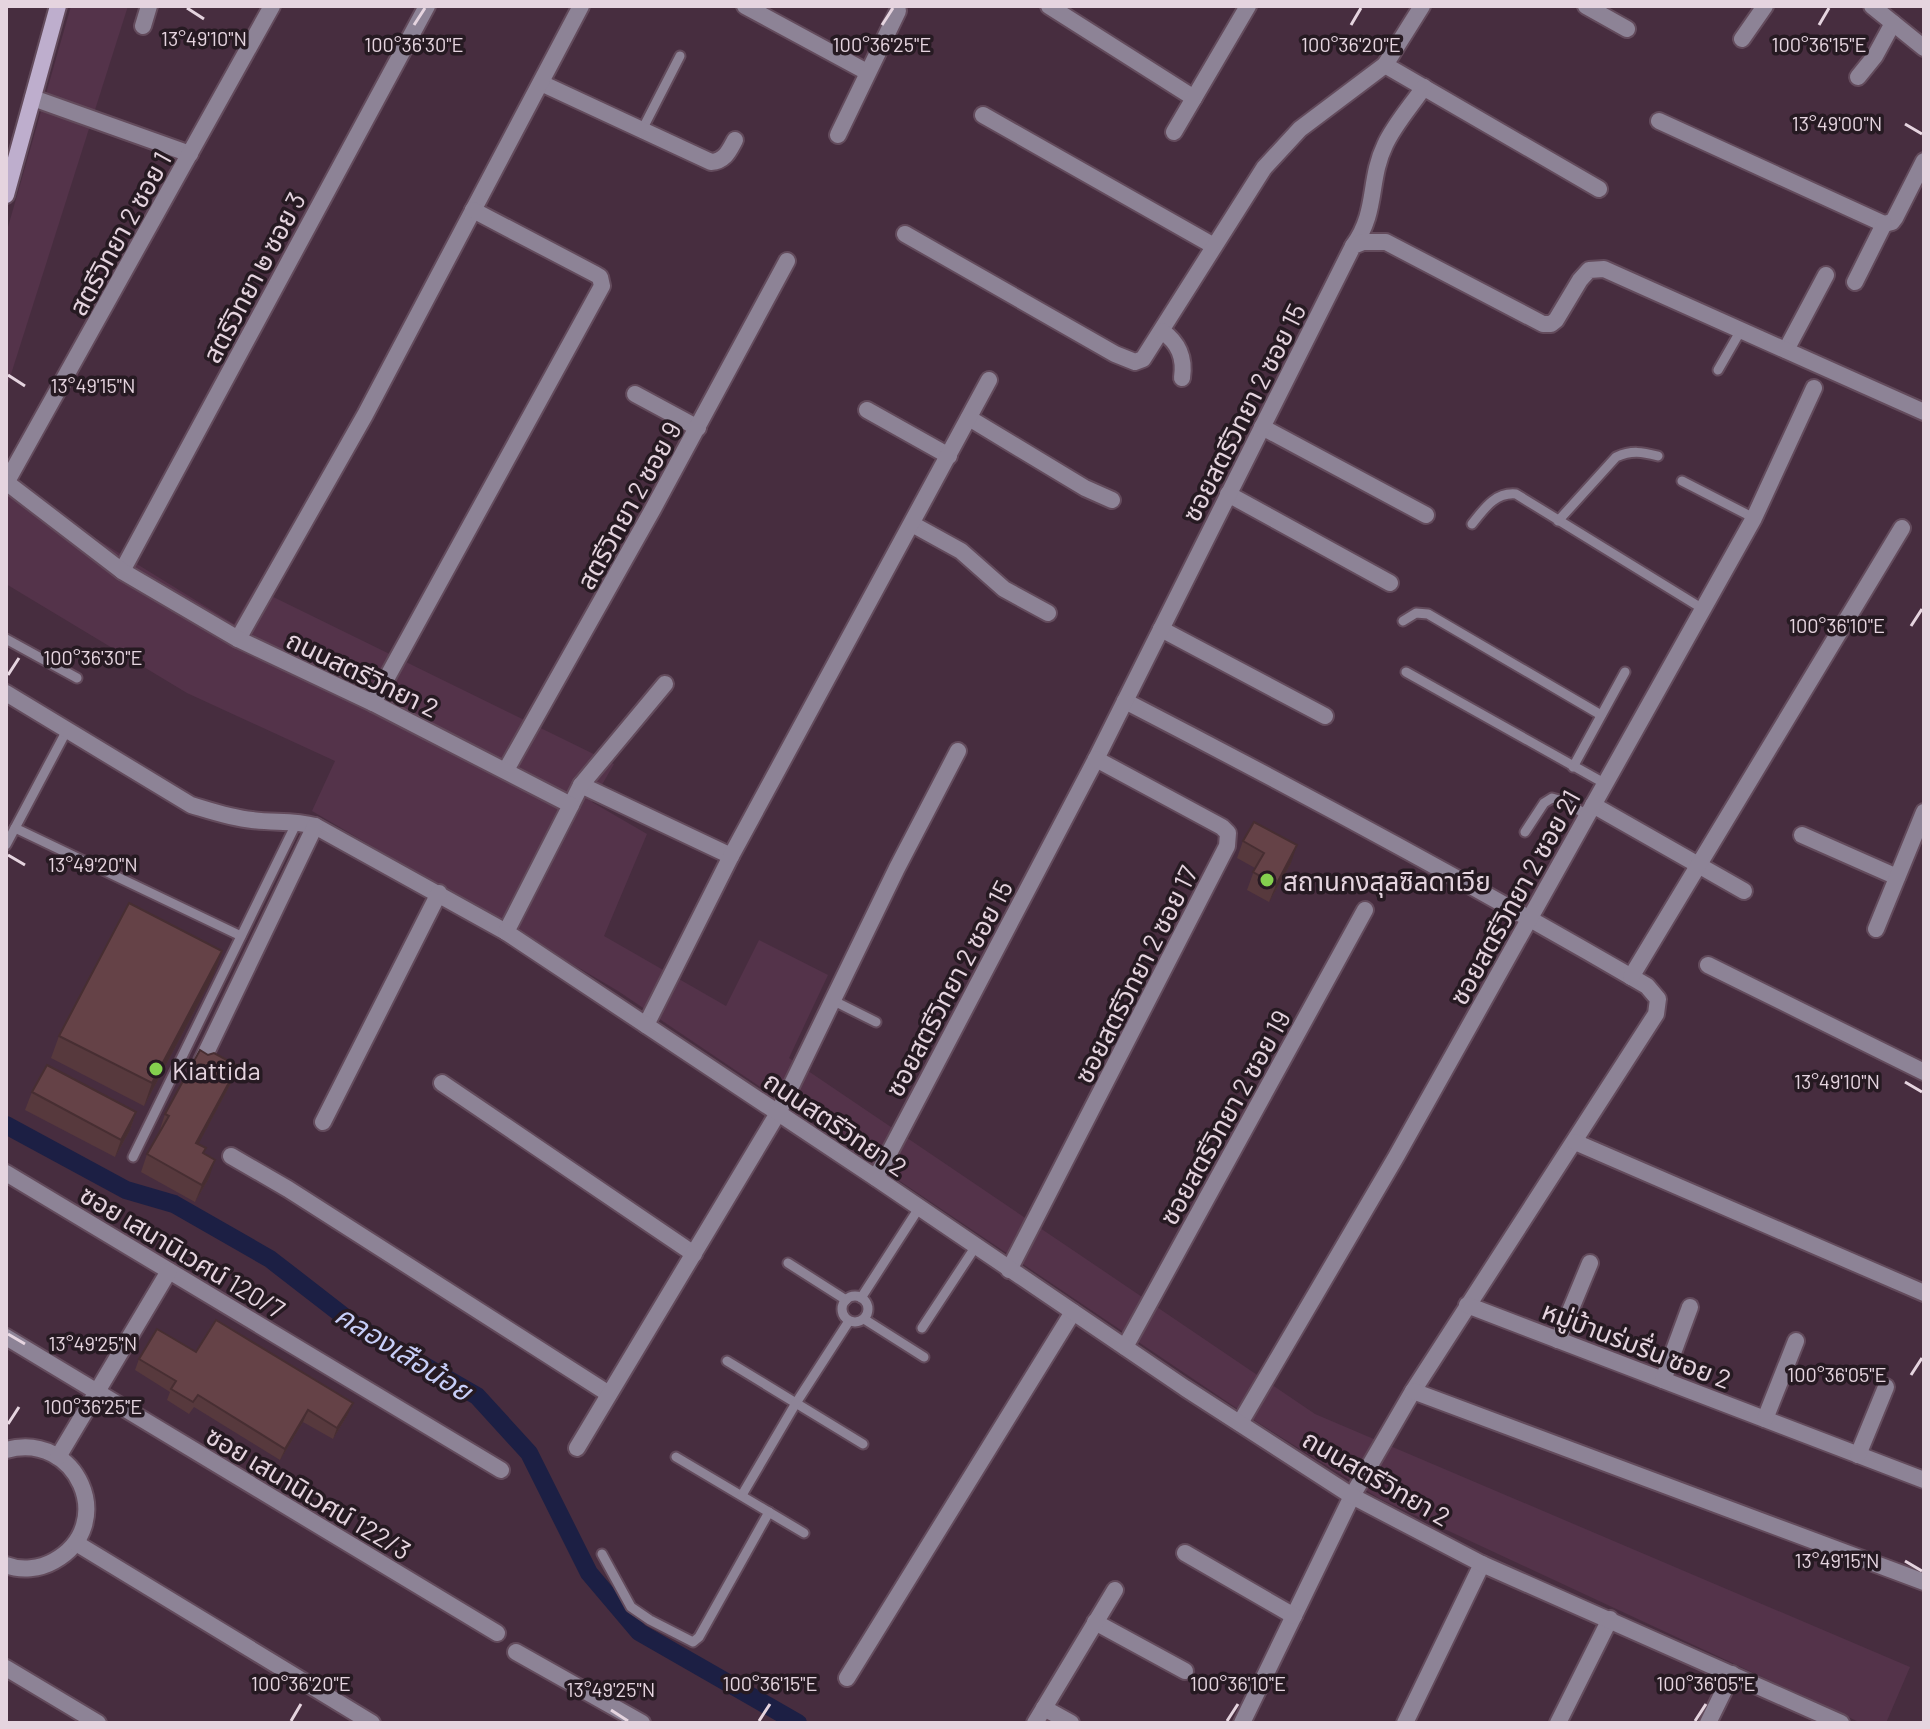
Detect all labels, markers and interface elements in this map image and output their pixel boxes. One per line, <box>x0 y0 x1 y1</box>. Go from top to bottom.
text: 13°49'10"N <box>161 26 247 50</box>
text: 100°36'30"E <box>364 32 464 56</box>
text: 100°36'25"E <box>833 32 931 56</box>
text: 100°36'20"E <box>1301 32 1401 56</box>
text: 100°36'15"E <box>1771 32 1867 56</box>
text: 13°49'00"N <box>1792 111 1882 135</box>
street label: สตรีวิทยา 2 ซอย 1 <box>61 146 177 320</box>
street label: สตรีวิทยา ๒ ซอย 3 <box>195 187 311 367</box>
street label: ซอยสตรีวิทยา 2 ซอย 15 <box>1175 298 1311 526</box>
text: 13°49'15"N <box>50 373 136 397</box>
street label: สตรีวิทยา 2 ซอย 9 <box>569 416 687 594</box>
text: 100°36'10"E <box>1789 613 1885 637</box>
street label: ถนนสตรีวิทยา 2 <box>282 623 444 723</box>
text: 100°36'30"E <box>43 645 143 669</box>
street label: ซอยสตรีวิทยา 2 ซอย 21 <box>1442 784 1586 1010</box>
text: 13°49'20"N <box>48 852 138 876</box>
street label: ซอยสตรีวิทยา 2 ซอย 17 <box>1067 860 1203 1088</box>
place label: สถานกงสุลซิลดาเวีย <box>1283 865 1491 898</box>
marker: สถานกงสุลซิลดาเวีย <box>1258 871 1276 889</box>
street label: ซอยสตรีวิทยา 2 ซอย 15 <box>878 875 1018 1101</box>
street label: ซอยสตรีวิทยา 2 ซอย 19 <box>1152 1004 1296 1230</box>
place label: Kiattida <box>172 1054 261 1085</box>
marker: Kiattida <box>147 1060 165 1078</box>
street label: ถนนสตรีวิทยา 2 <box>759 1064 913 1182</box>
text: 13°49'10"N <box>1794 1069 1880 1093</box>
street label: ซอย เสนานิเวศน์ 120/7 <box>75 1178 291 1324</box>
street label: หมู่บ้านร่มรื่น ซอย 2 <box>1537 1293 1736 1396</box>
water label: คลองเสือน้อย <box>330 1297 480 1409</box>
text: 13°49'25"N <box>49 1331 137 1355</box>
text: 100°36'05"E <box>1787 1362 1887 1386</box>
text: 100°36'25"E <box>44 1394 142 1418</box>
street label: ซอย เสนานิเวศน์ 122/3 <box>201 1419 417 1565</box>
street label: ถนนสตรีวิทยา 2 <box>1298 1422 1456 1532</box>
text: 13°49'15"N <box>1794 1548 1880 1572</box>
text: 100°36'20"E <box>251 1671 351 1695</box>
text: 100°36'15"E <box>722 1671 818 1695</box>
text: 100°36'10"E <box>1190 1671 1286 1695</box>
text: 100°36'05"E <box>1656 1671 1756 1695</box>
text: 13°49'25"N <box>567 1677 655 1701</box>

